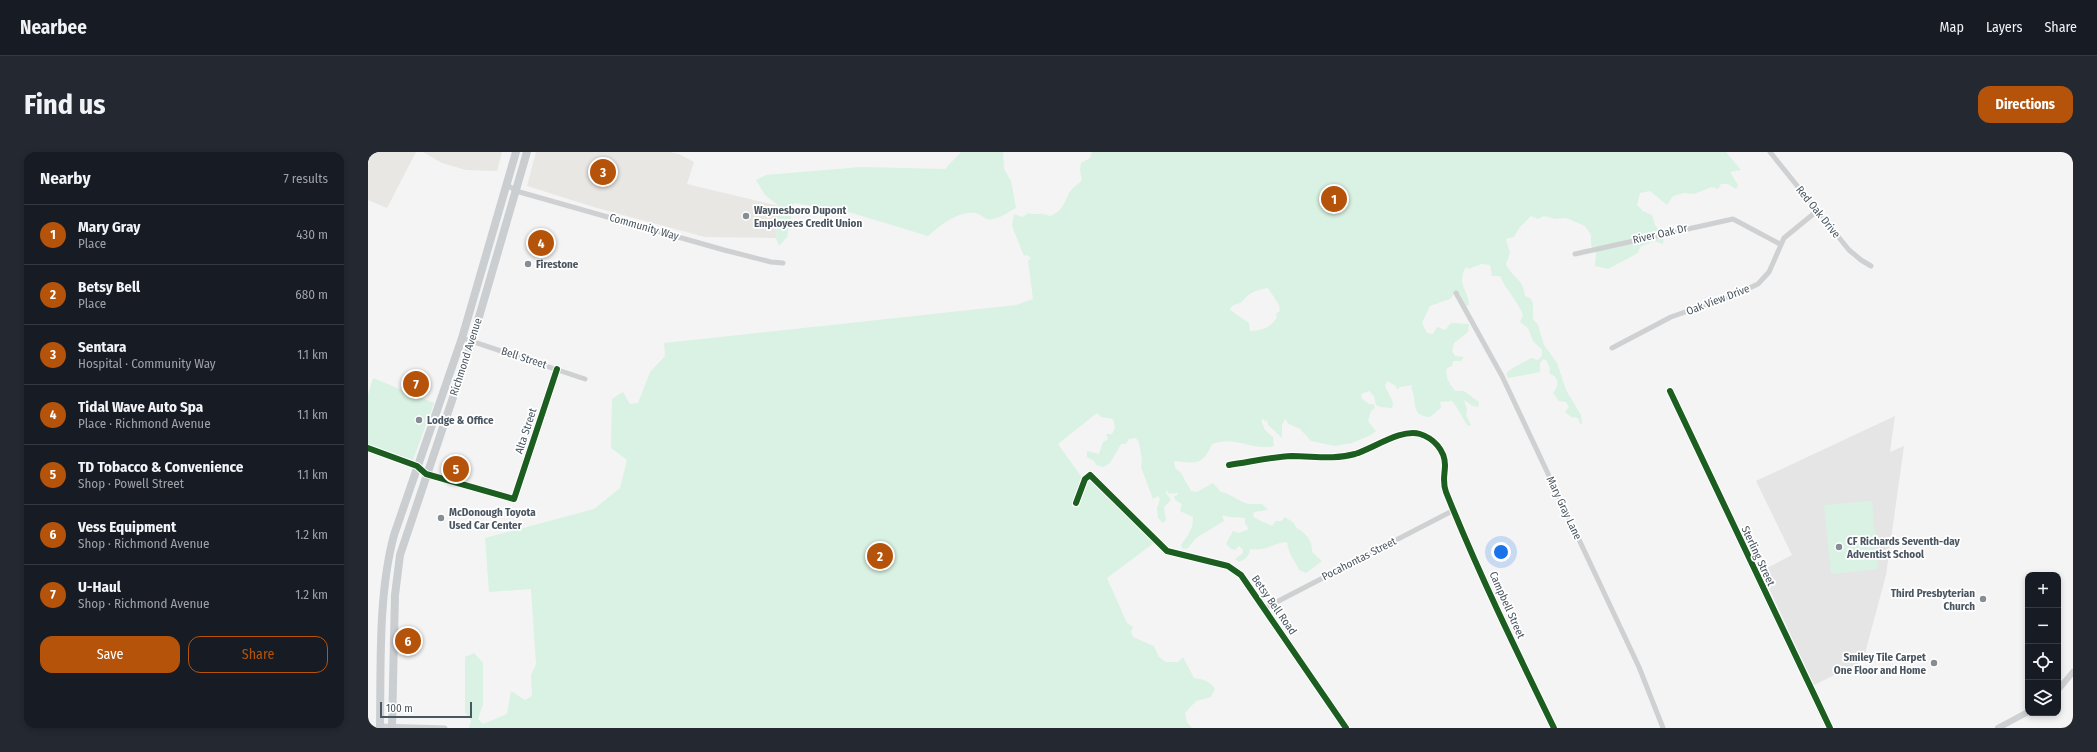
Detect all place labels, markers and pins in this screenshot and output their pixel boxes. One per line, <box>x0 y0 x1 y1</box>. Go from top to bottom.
pin: 3 <box>590 157 616 187</box>
pin: 1 <box>1321 184 1347 214</box>
place label: Waynesboro Dupont Employees Credit Union <box>754 204 862 230</box>
marker: Waynesboro Dupont Employees Credit Union <box>741 211 751 221</box>
pin: 4 <box>528 228 554 258</box>
place label: Firestone <box>536 258 579 271</box>
marker: Firestone <box>523 259 533 269</box>
pin: 7 <box>403 369 429 399</box>
place label: Lodge & Office <box>427 414 494 427</box>
marker: Lodge & Office <box>414 415 424 425</box>
pin: 5 <box>443 454 469 484</box>
place label: McDonough Toyota Used Car Center <box>449 506 536 532</box>
marker: McDonough Toyota Used Car Center <box>436 513 446 523</box>
place label: CF Richards Seventh-day Adventist School <box>1846 535 1960 561</box>
pin: 2 <box>867 541 893 571</box>
marker: CF Richards Seventh-day Adventist School <box>1834 542 1844 552</box>
place label: Third Presbyterian Church <box>1891 587 1975 613</box>
marker: Third Presbyterian Church <box>1978 594 1988 604</box>
pin: 6 <box>395 626 421 656</box>
place label: Smiley Tile Carpet One Floor and Home <box>1834 651 1926 677</box>
marker: Smiley Tile Carpet One Floor and Home <box>1929 658 1939 668</box>

